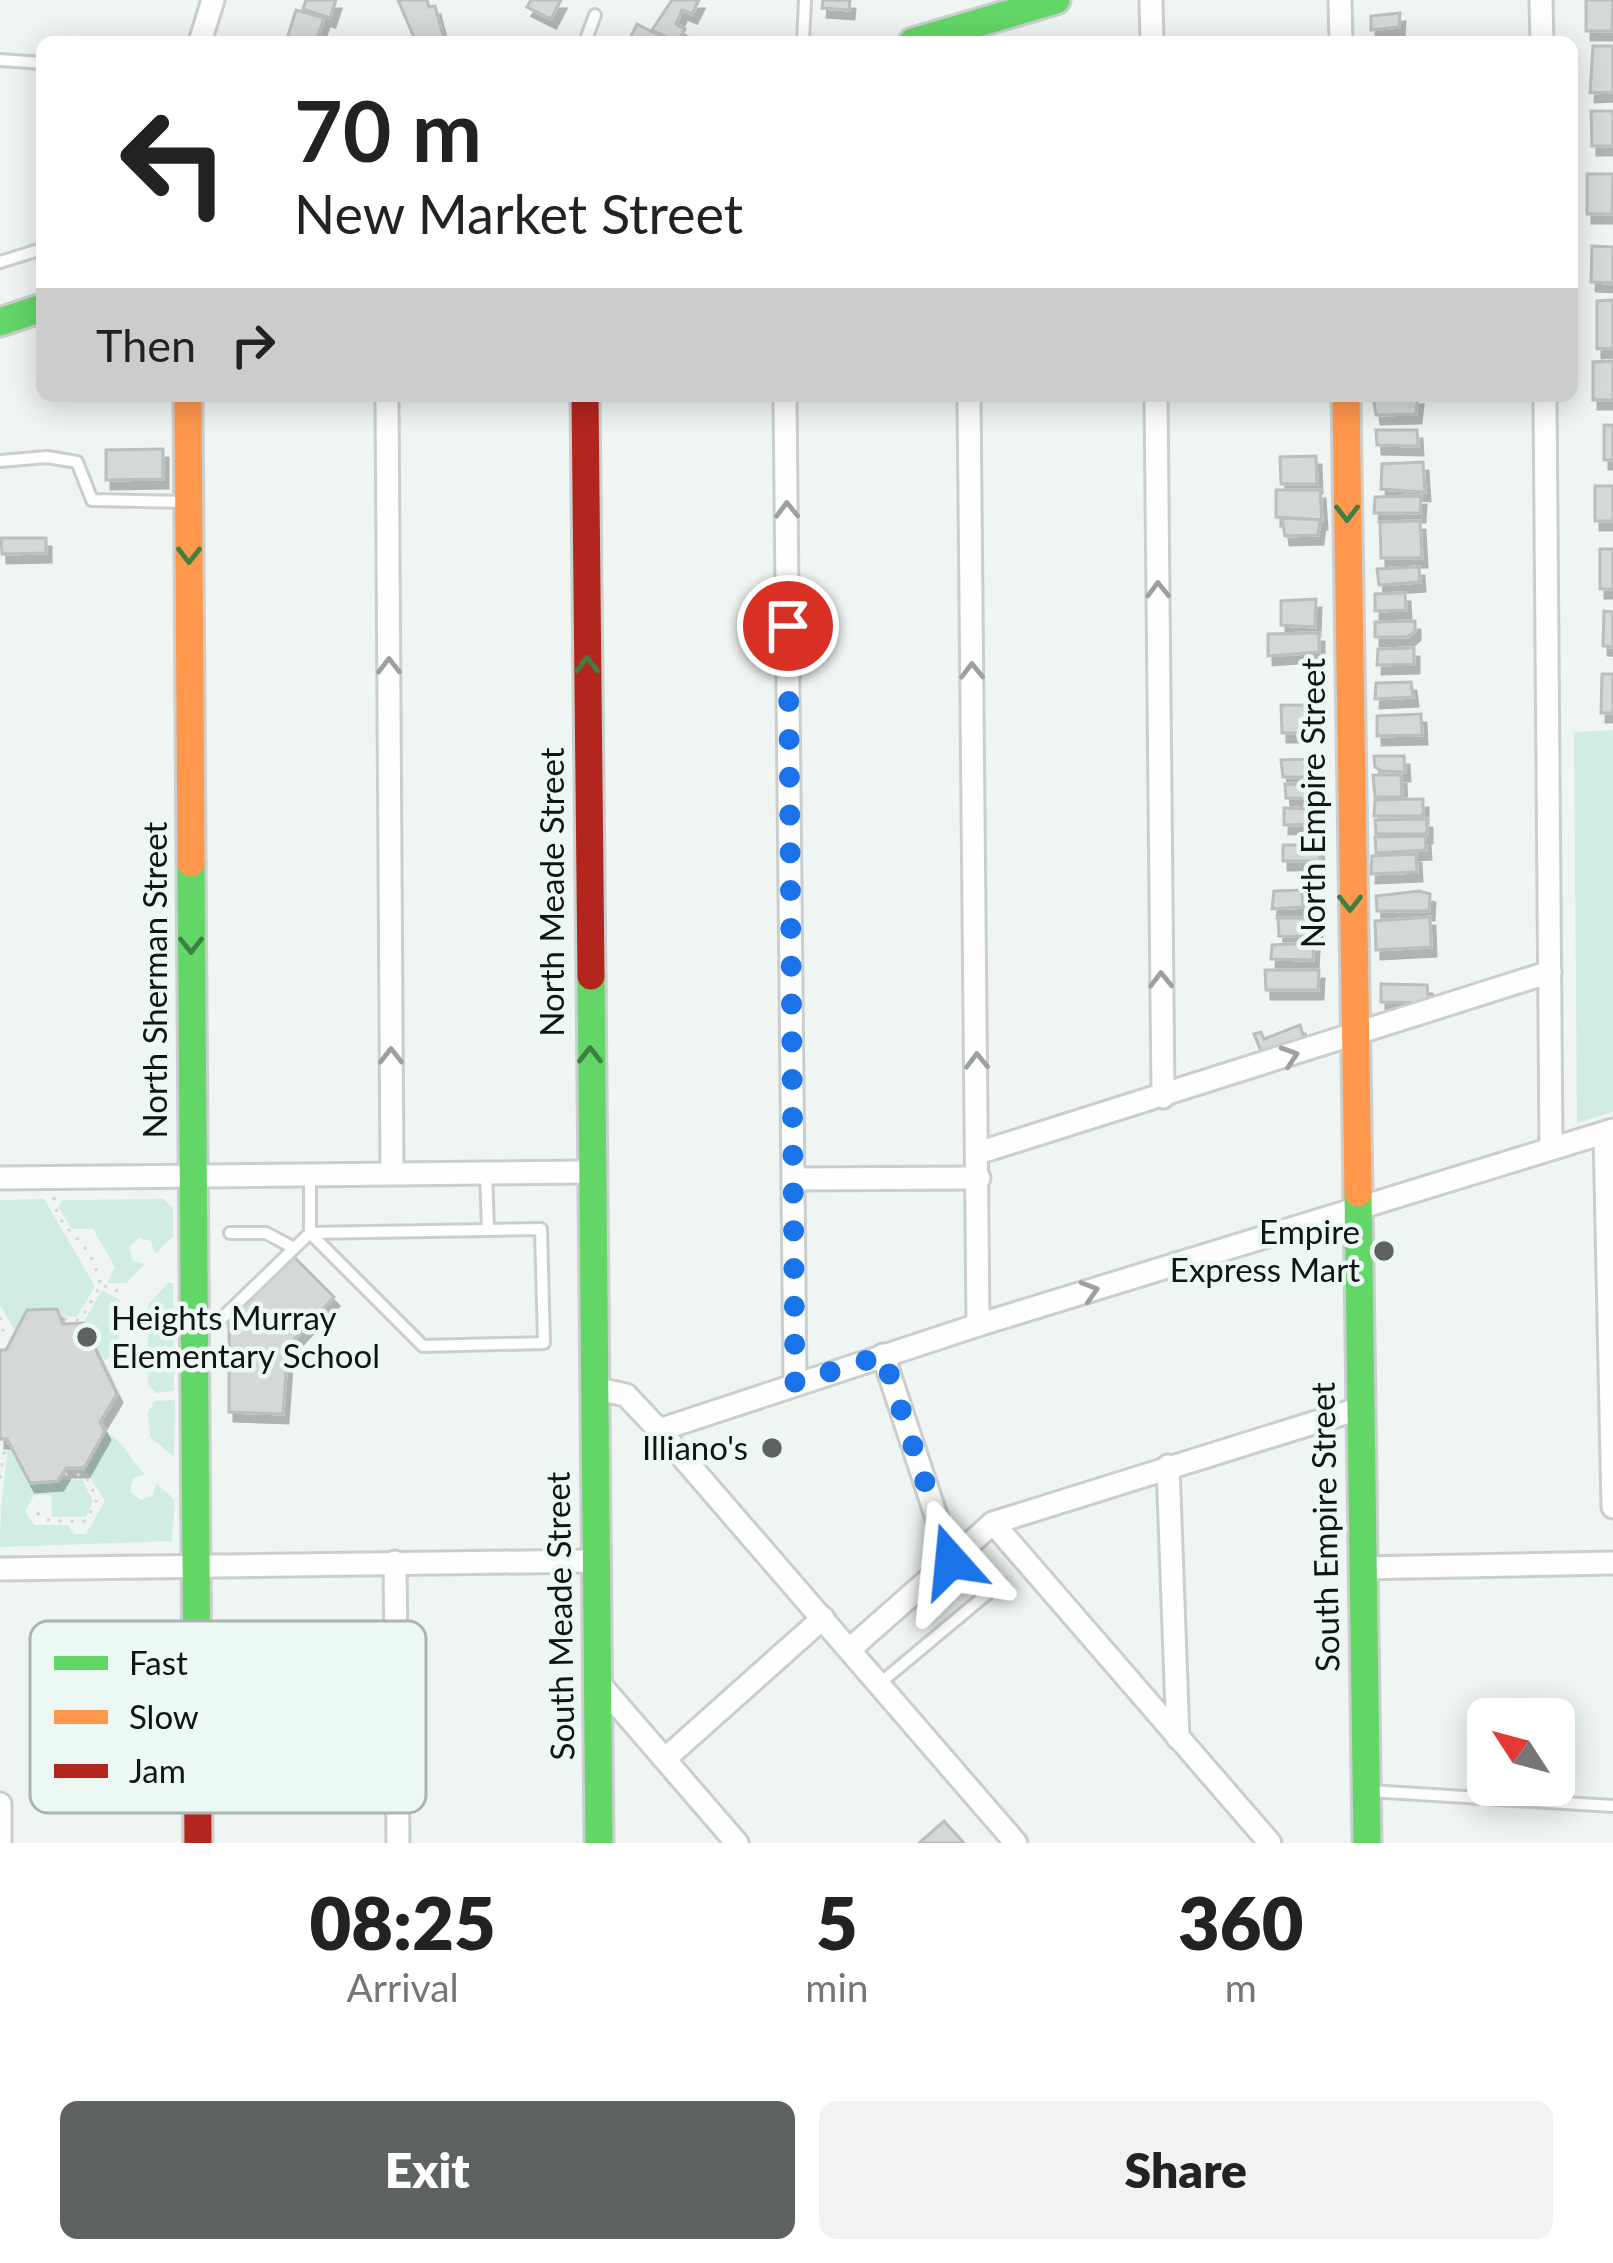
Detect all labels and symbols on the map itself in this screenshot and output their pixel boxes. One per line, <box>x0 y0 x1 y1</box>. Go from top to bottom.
one-way arrow <box>774 500 800 519</box>
one-way arrow <box>1334 505 1360 523</box>
one-way arrow <box>176 547 202 565</box>
pin <box>737 575 839 677</box>
one-way arrow <box>1145 580 1171 599</box>
one-way arrow <box>574 655 600 673</box>
one-way arrow <box>376 656 402 674</box>
street label: North Empire Street <box>1292 658 1332 948</box>
one-way arrow <box>959 661 985 679</box>
street label: North Meade Street <box>531 747 571 1037</box>
street label: North Sherman Street <box>134 821 174 1138</box>
one-way arrow <box>1337 895 1363 913</box>
one-way arrow <box>178 937 204 955</box>
one-way arrow <box>1149 970 1175 989</box>
one-way arrow <box>577 1045 603 1063</box>
one-way arrow <box>1279 1045 1300 1070</box>
one-way arrow <box>379 1046 405 1065</box>
one-way arrow <box>964 1051 990 1070</box>
place label: Empire Express Mart <box>1170 1211 1360 1289</box>
marker: Empire Express Mart <box>1371 1238 1397 1264</box>
one-way arrow <box>1078 1280 1099 1305</box>
place label: Heights Murray Elementary School <box>111 1297 380 1375</box>
marker: Heights Murray Elementary School <box>74 1324 100 1350</box>
street label: South Empire Street <box>1301 1382 1347 1672</box>
place label: Illiano's <box>642 1427 748 1467</box>
marker: Illiano's <box>759 1435 785 1461</box>
street label: South Meade Street <box>536 1471 582 1761</box>
position arrow <box>888 1498 1014 1624</box>
legend <box>30 1621 426 1813</box>
text: Fast <box>129 1642 188 1682</box>
text: Slow <box>129 1696 199 1736</box>
north arrow <box>1467 1698 1575 1806</box>
text: Jam <box>129 1750 186 1790</box>

